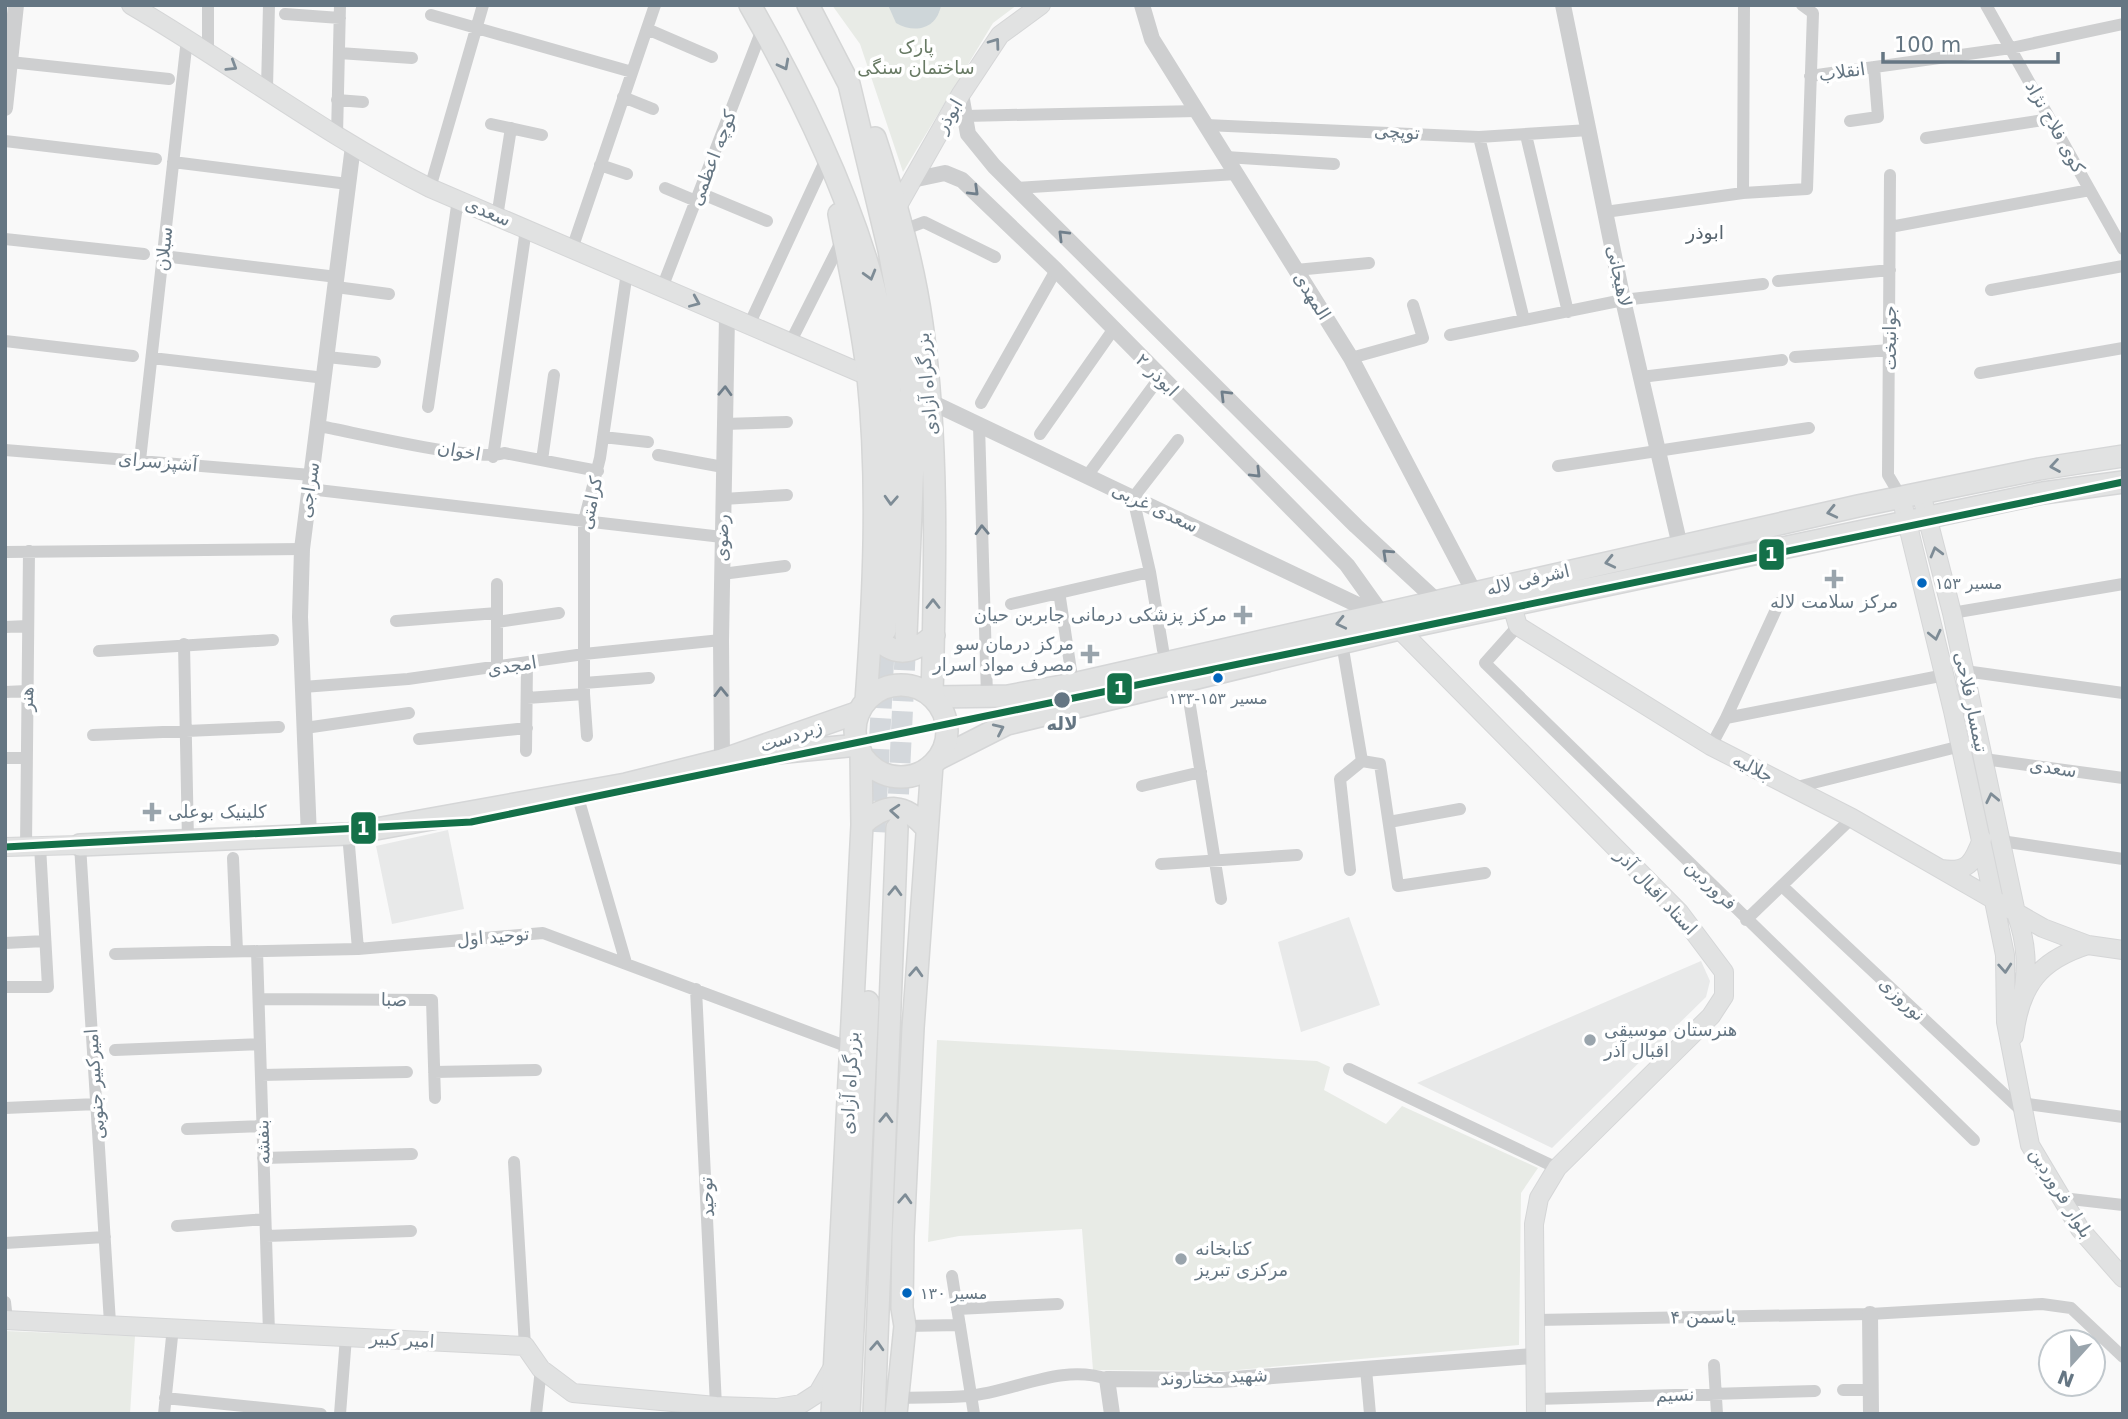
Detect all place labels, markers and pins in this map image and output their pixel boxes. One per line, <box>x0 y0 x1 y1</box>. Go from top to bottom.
marker: مرکز سلامت لاله <box>1824 569 1844 589</box>
place label: مسیر ۱۵۳ <box>1935 574 2002 594</box>
marker: مسیر ۱۵۳ <box>1915 576 1929 590</box>
place label: مرکز سلامت لاله <box>1770 591 1898 613</box>
place label: مرکز پزشکی درمانی جابربن حیان <box>974 604 1227 626</box>
marker: مرکز پزشکی درمانی جابربن حیان <box>1233 605 1253 625</box>
place label: مرکز درمان سو مصرف مواد اسرار <box>932 633 1074 676</box>
marker: مرکز درمان سو مصرف مواد اسرار <box>1080 644 1100 664</box>
marker: مسیر ۱۵۳-۱۳۳ <box>1211 671 1225 685</box>
place label: مسیر ۱۵۳-۱۳۳ <box>1169 689 1267 709</box>
marker: لاله <box>1052 690 1072 710</box>
place label: لاله <box>1046 713 1078 734</box>
place label: کلینیک بوعلی <box>168 801 267 823</box>
marker: کلینیک بوعلی <box>142 802 162 822</box>
place label: هنرستان موسیقی اقبال آذر <box>1603 1019 1737 1061</box>
marker: هنرستان موسیقی اقبال آذر <box>1582 1032 1598 1048</box>
place label: کتابخانه مرکزى تبریز <box>1194 1238 1288 1281</box>
marker: کتابخانه مرکزى تبریز <box>1173 1251 1189 1267</box>
place label: مسیر ۱۳۰ <box>920 1284 987 1304</box>
marker: مسیر ۱۳۰ <box>900 1286 914 1300</box>

